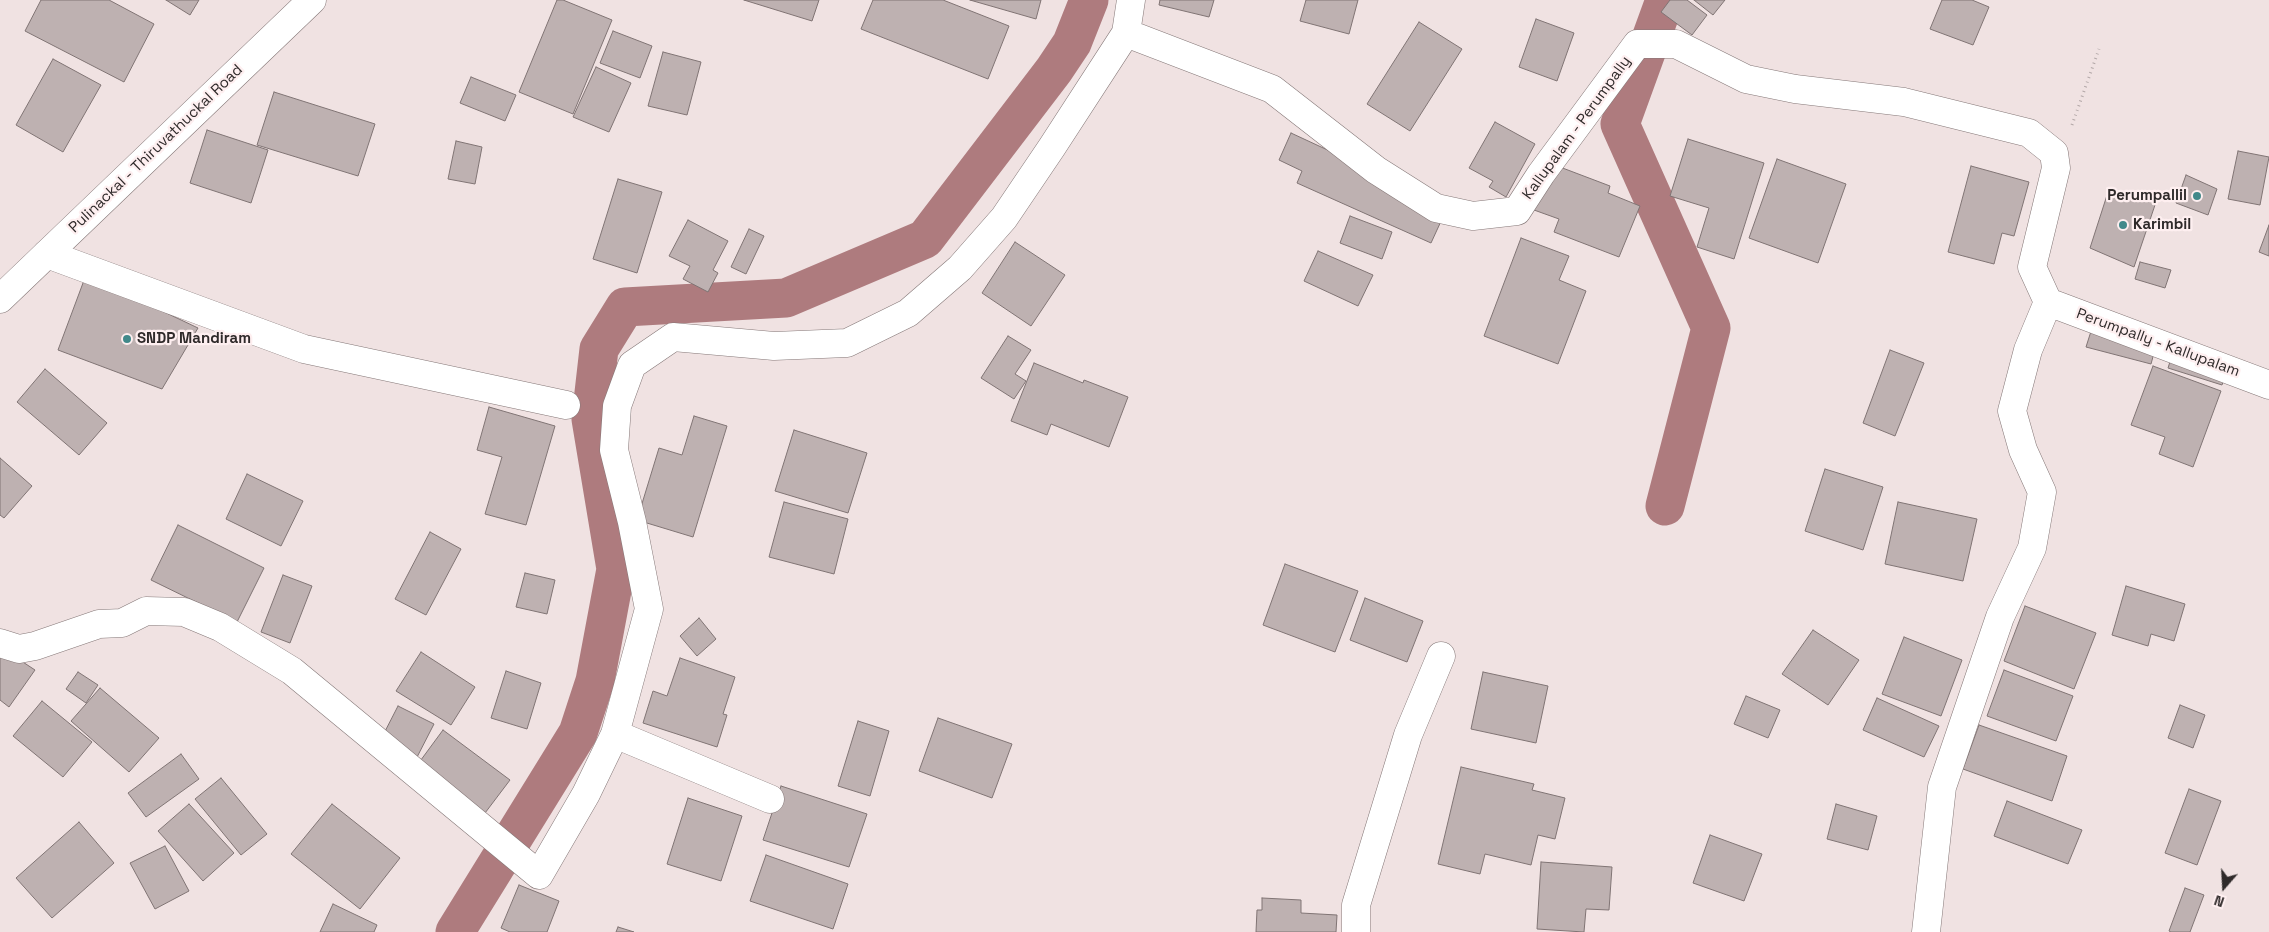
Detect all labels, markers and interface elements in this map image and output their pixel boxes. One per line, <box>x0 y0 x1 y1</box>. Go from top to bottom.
street label: Kallupalam - Perumpally <box>1519 53 1635 203</box>
street label: Pulinackal - Thiruvathuckal Road <box>65 61 247 237</box>
place label: Perumpallil <box>2107 187 2187 205</box>
marker: Perumpallil <box>2191 190 2203 202</box>
place label: Karimbil <box>2133 216 2191 234</box>
marker: Karimbil <box>2117 219 2129 231</box>
street label: Perumpally - Kallupalam <box>2074 305 2242 381</box>
place label: SNDP Mandiram <box>137 330 251 348</box>
marker: SNDP Mandiram <box>121 333 133 345</box>
north arrow <box>2199 862 2249 912</box>
text: N <box>2212 891 2226 911</box>

